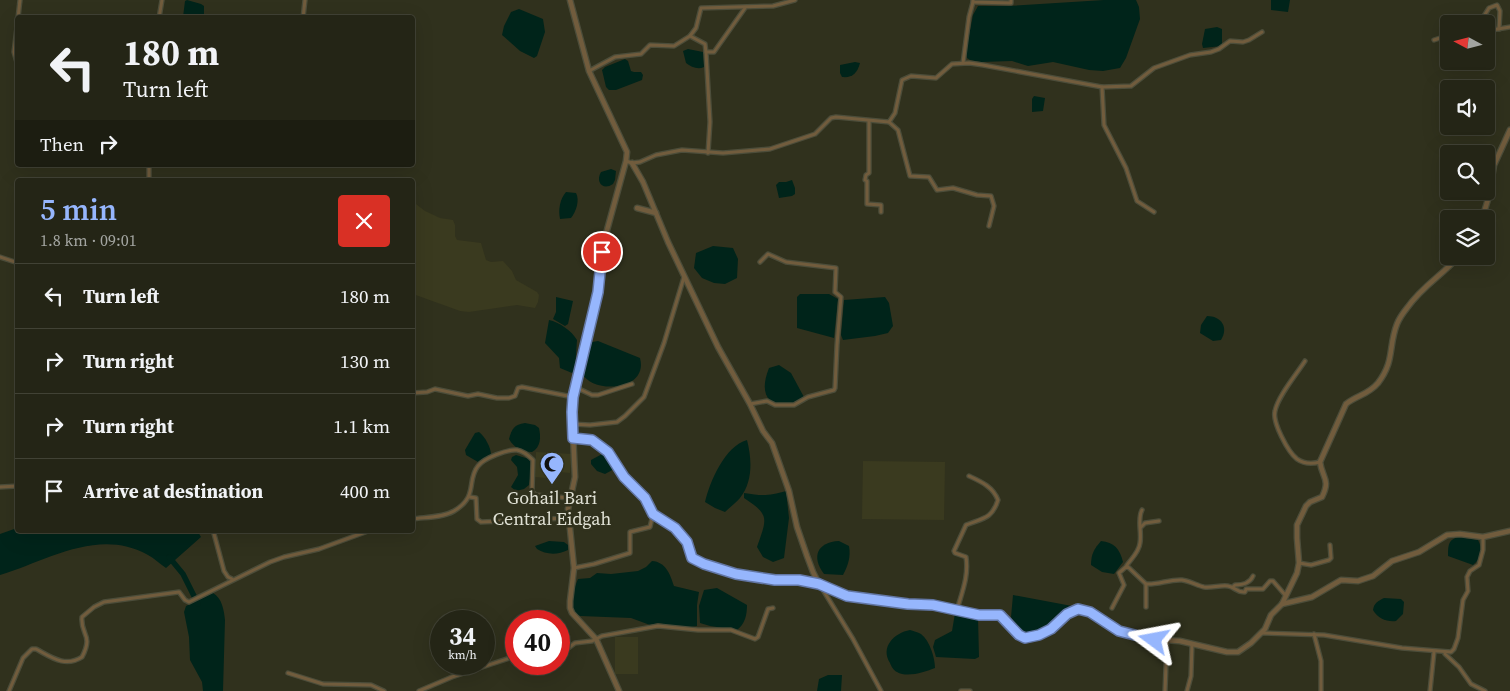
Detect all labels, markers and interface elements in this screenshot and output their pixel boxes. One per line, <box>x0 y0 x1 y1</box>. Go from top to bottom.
north arrow <box>1440 15 1495 70</box>
map controls <box>1440 15 1495 265</box>
text: 180 m <box>123 29 219 77</box>
icon: left <box>40 35 105 100</box>
text: Turn left <box>123 74 208 104</box>
button: sound <box>1440 80 1495 135</box>
icon: right <box>94 130 122 158</box>
text: Then <box>40 131 84 157</box>
button: search <box>1440 145 1495 200</box>
text: 5 min <box>40 189 117 230</box>
button: close <box>338 195 390 247</box>
button: layers <box>1440 210 1495 265</box>
text: 1.8 km · 09:01 <box>40 229 137 251</box>
pin <box>581 231 623 273</box>
icon: arrive <box>588 238 616 266</box>
icon: left <box>40 282 68 310</box>
text: Turn left <box>83 283 159 309</box>
text: 180 m <box>340 283 390 309</box>
icon: right <box>40 347 68 375</box>
text: Turn right <box>83 348 174 374</box>
text: 130 m <box>340 348 390 374</box>
icon: right <box>40 412 68 440</box>
text: Turn right <box>83 413 174 439</box>
text: 1.1 km <box>333 413 390 439</box>
mosque icon: Gohail Bari Central Eidgah <box>539 451 565 485</box>
icon: arrive <box>40 477 68 505</box>
text: Arrive at destination <box>83 478 263 504</box>
text: 400 m <box>340 478 390 504</box>
place label: Gohail Bari Central Eidgah <box>493 485 611 531</box>
speed limit sign: 40 <box>505 610 570 675</box>
position arrow <box>1127 613 1179 665</box>
text: 34 <box>449 619 476 653</box>
text: km/h <box>448 647 477 663</box>

